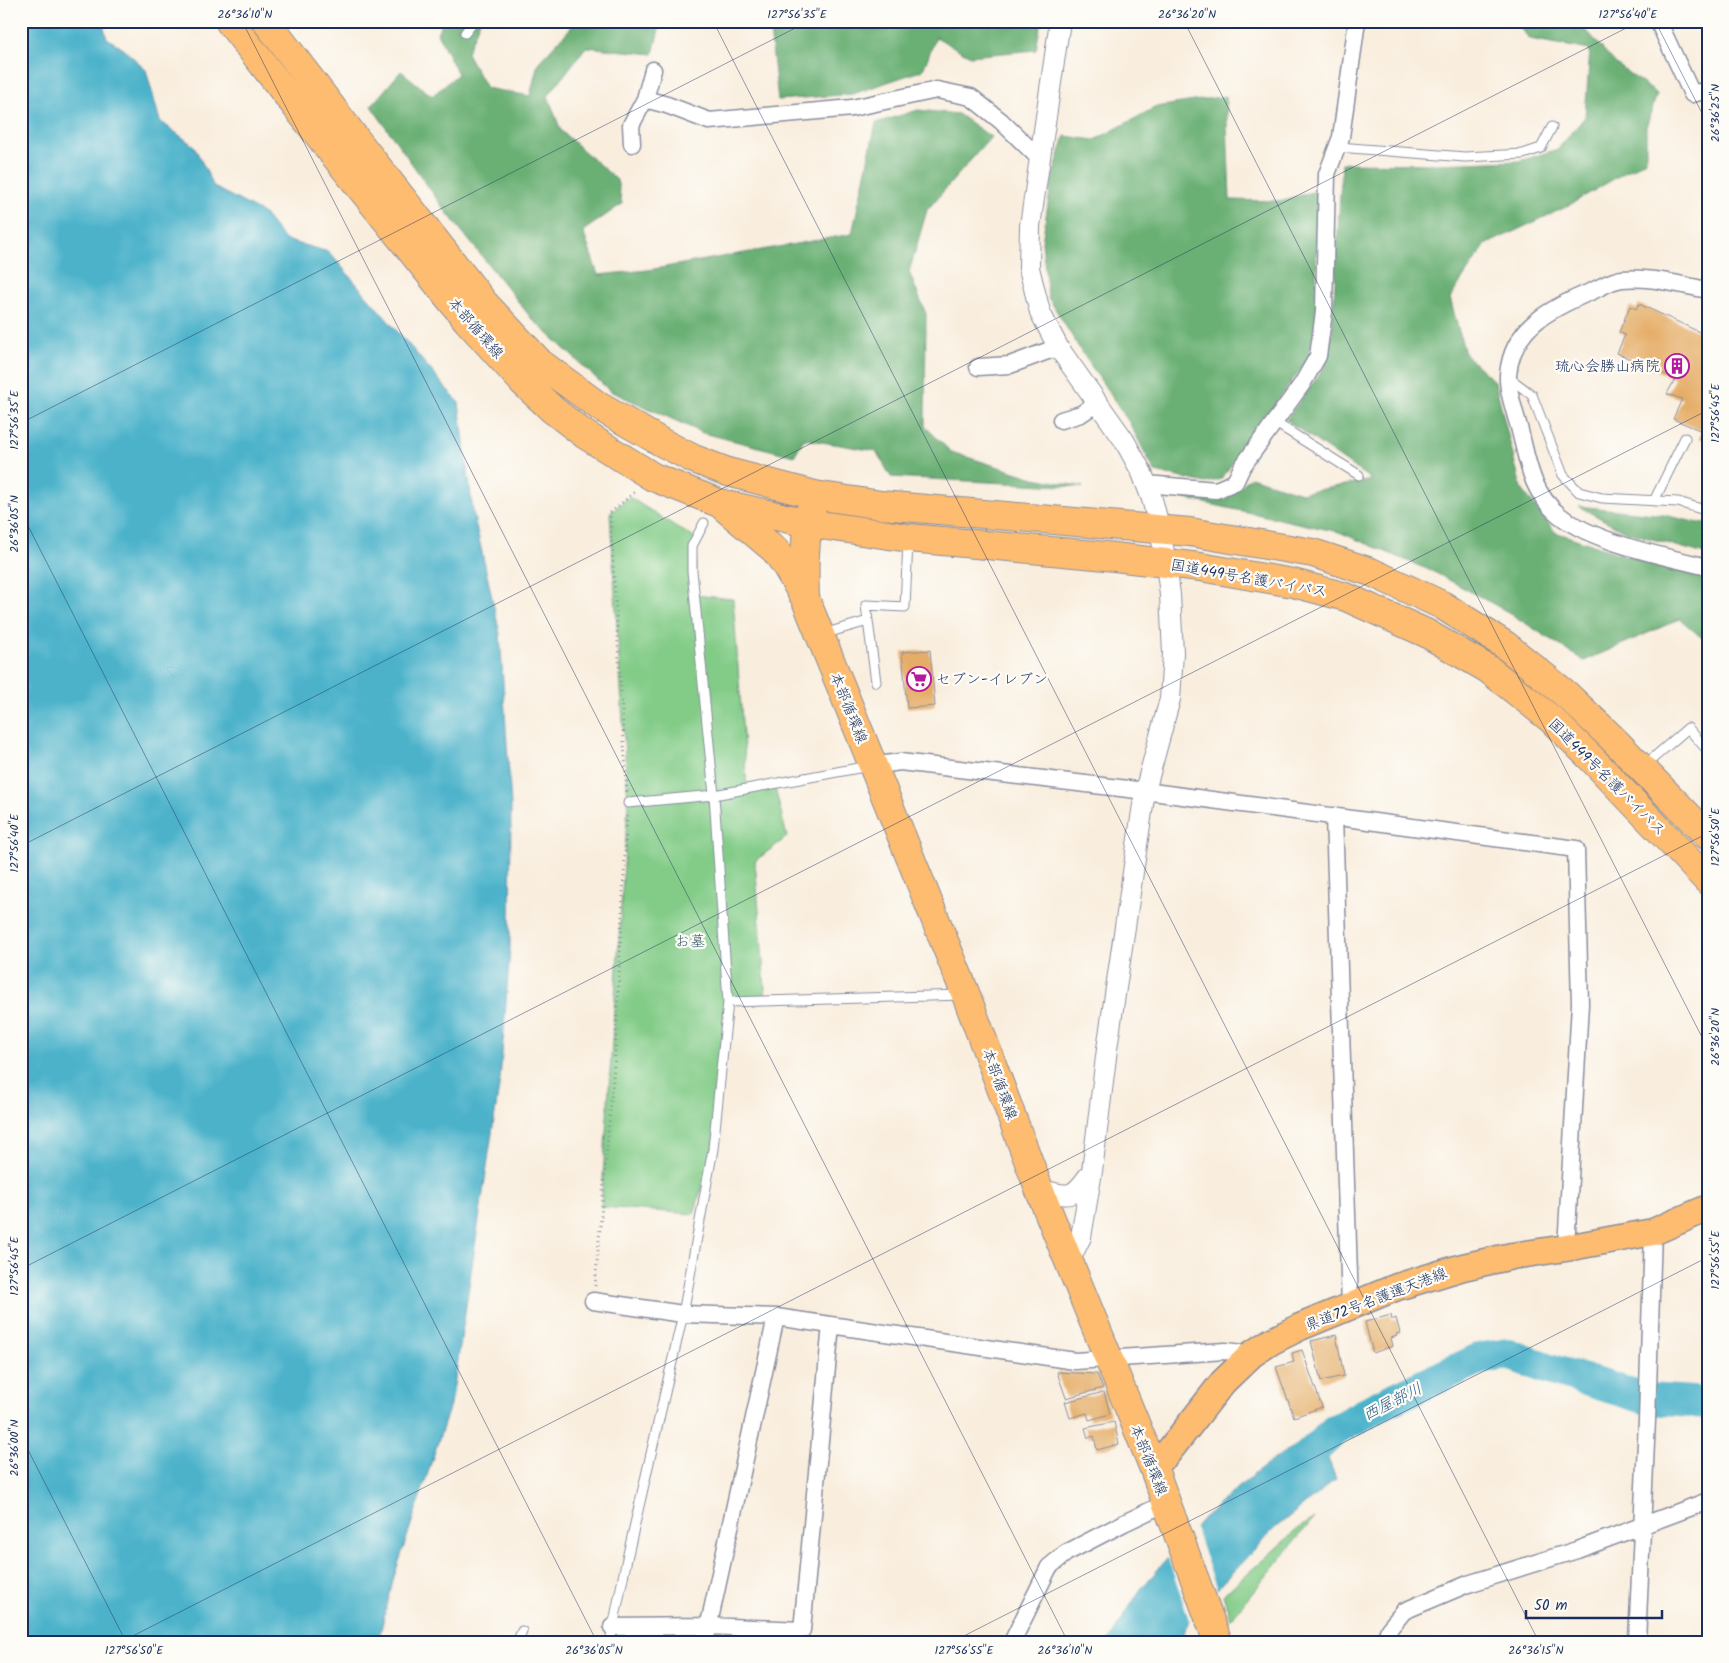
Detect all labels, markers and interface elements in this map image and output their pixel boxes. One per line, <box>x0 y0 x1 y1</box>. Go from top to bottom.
text: 26°36'10"N <box>218 5 272 24</box>
text: 127°56'35"E <box>767 5 828 24</box>
text: 26°36'20"N <box>1158 5 1216 24</box>
text: 127°56'40"E <box>1599 5 1658 24</box>
text: 26°36'25"N <box>1706 84 1725 142</box>
street label: 本部循環線 <box>442 292 509 365</box>
building icon: 琉心会勝山病院 <box>1664 353 1690 379</box>
place label: 琉心会勝山病院 <box>1555 355 1660 379</box>
text: 127°56'45"E <box>1706 382 1725 443</box>
text: 127°56'35"E <box>5 389 24 450</box>
text: 26°36'05"N <box>5 495 24 553</box>
street label: 国道449号名護バイパス <box>1169 553 1329 605</box>
supermarket icon: セブン-イレブン <box>906 666 932 692</box>
place label: セブン-イレブン <box>936 668 1048 692</box>
street label: 本部循環線 <box>823 669 873 748</box>
street label: 国道449号名護バイパス <box>1542 713 1671 842</box>
text: 127°56'50"E <box>1706 807 1725 866</box>
text: 127°56'40"E <box>5 813 24 872</box>
park label: お墓 <box>675 930 705 954</box>
text: 26°36'20"N <box>1706 1008 1725 1066</box>
street label: 本部循環線 <box>975 1045 1023 1124</box>
text: 127°56'55"E <box>1706 1229 1725 1290</box>
text: 127°56'45"E <box>5 1235 24 1296</box>
street label: 県道72号名護運天港線 <box>1302 1262 1451 1338</box>
water label: 西屋部川 <box>1358 1377 1427 1428</box>
text: 26°36'00"N <box>5 1419 24 1477</box>
street label: 本部循環線 <box>1123 1421 1173 1500</box>
scale bar <box>1526 1588 1663 1620</box>
text: 50 m <box>1534 1594 1568 1618</box>
text: 127°56'50"E <box>105 1641 164 1660</box>
text: 26°36'05"N <box>565 1641 623 1660</box>
text: 127°56'55"E <box>934 1641 995 1660</box>
text: 26°36'10"N <box>1038 1641 1092 1660</box>
text: 26°36'15"N <box>1508 1641 1564 1660</box>

